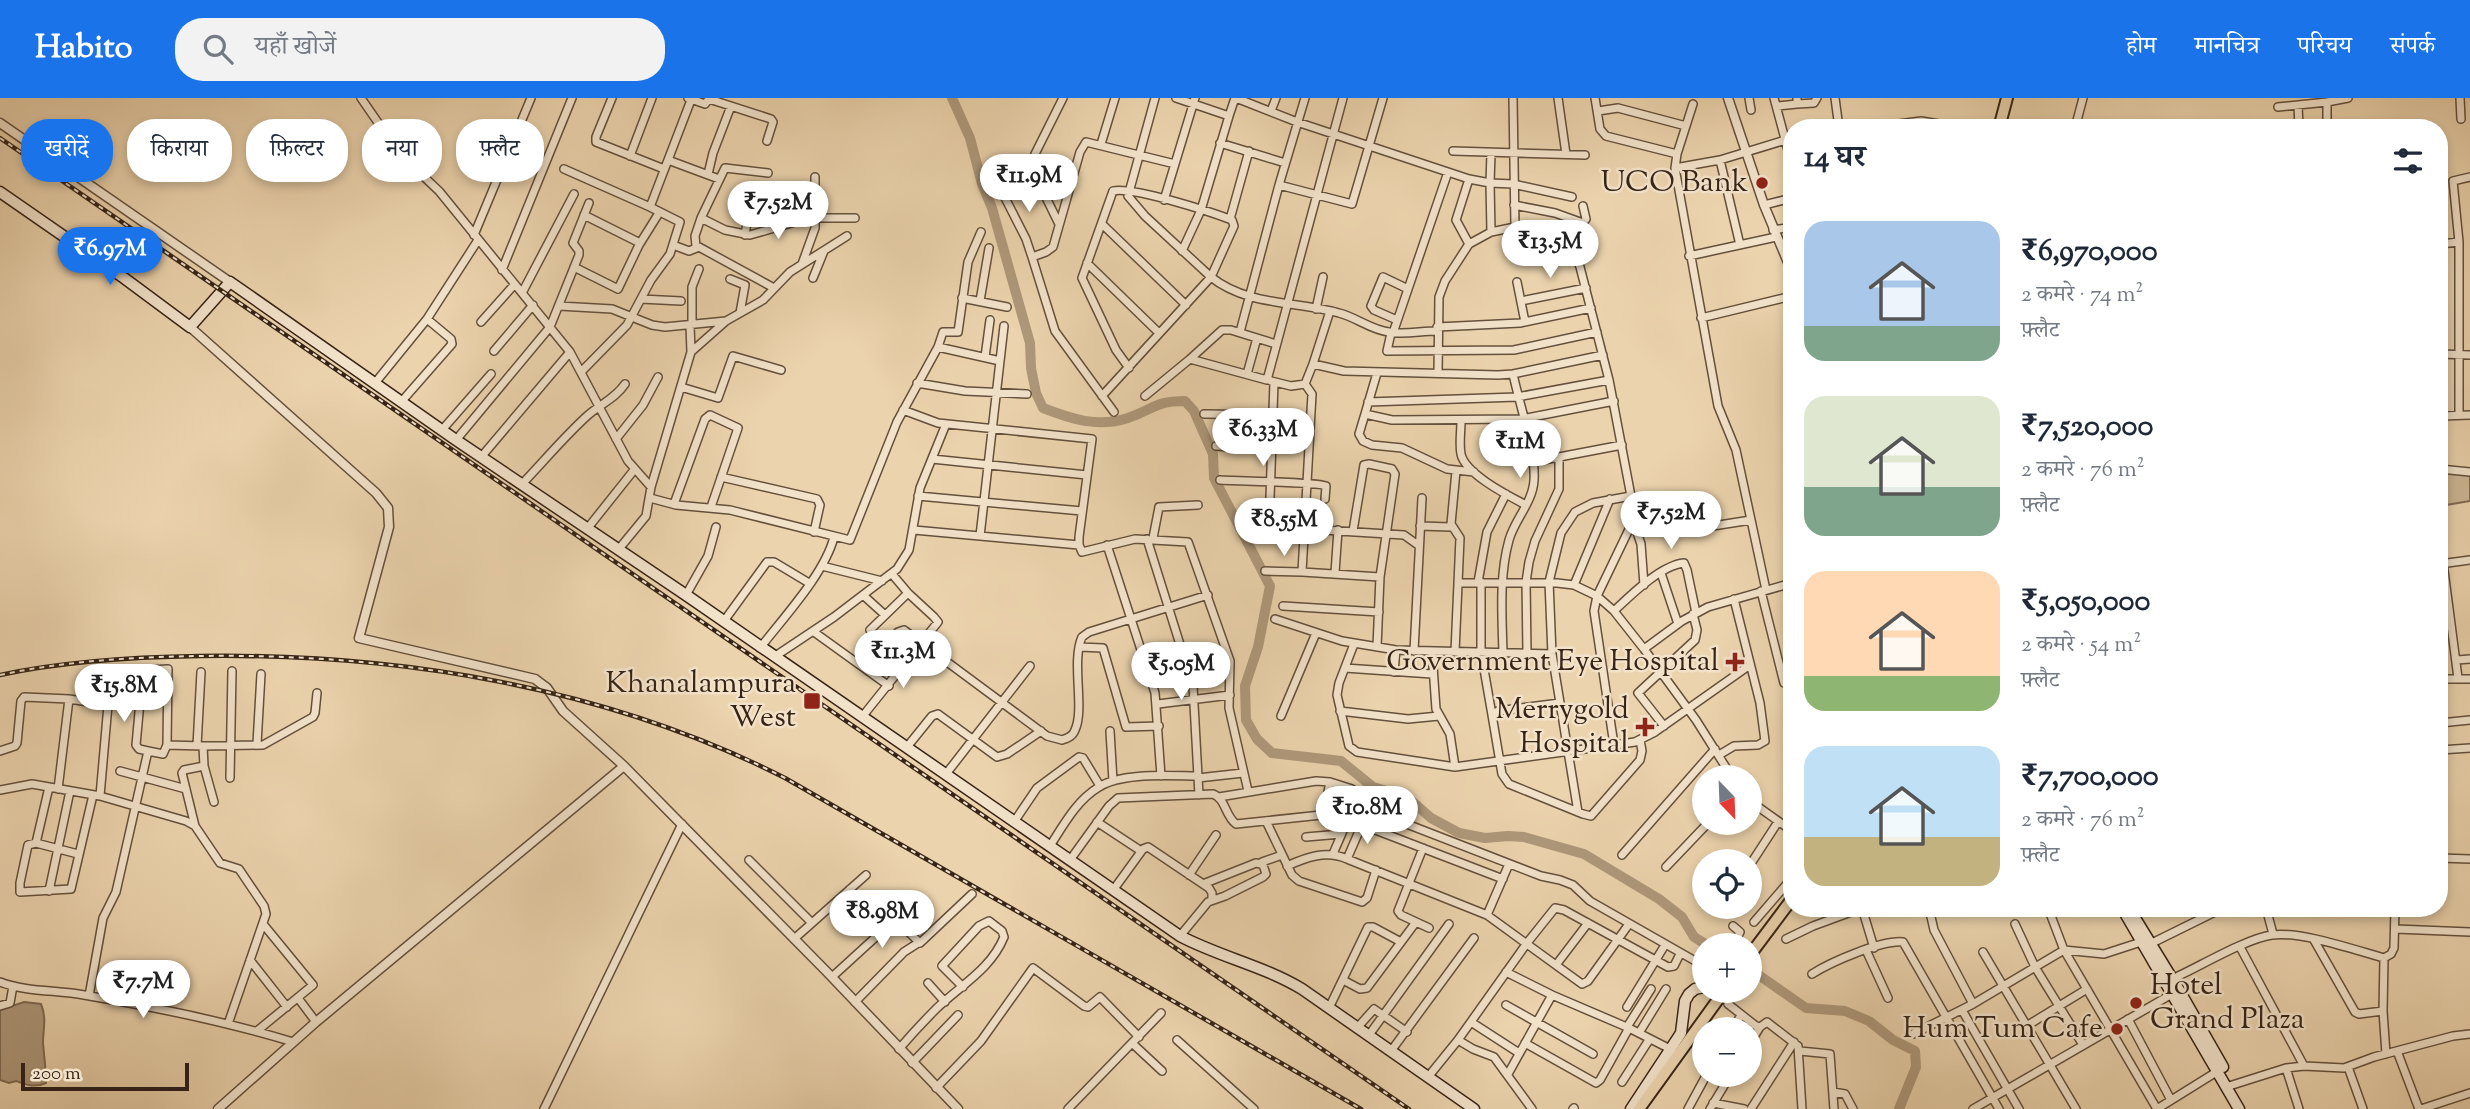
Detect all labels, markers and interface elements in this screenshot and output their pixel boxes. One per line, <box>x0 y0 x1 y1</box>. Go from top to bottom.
search box <box>175 18 665 81</box>
text: Habito <box>35 25 133 73</box>
text: यहाँ खोजें <box>255 29 336 66</box>
icon: search <box>199 30 237 68</box>
text: होम <box>2126 30 2156 64</box>
text: मानचित्र <box>2194 30 2260 64</box>
text: परिचय <box>2298 30 2352 64</box>
text: संपर्क <box>2390 30 2435 64</box>
chip: खरीदें <box>21 119 113 182</box>
chip: किराया <box>127 119 232 182</box>
chip: फ़िल्टर <box>246 119 348 182</box>
chip: नया <box>362 119 442 182</box>
chip: फ़्लैट <box>456 119 544 182</box>
text: 14 घर <box>1804 137 1866 180</box>
icon: filters <box>2389 142 2427 180</box>
pin: ₹11.9M <box>972 155 1086 214</box>
text: ₹11.9M <box>996 160 1062 193</box>
place label: UCO Bank <box>1601 162 1748 205</box>
marker: UCO Bank <box>1754 175 1770 191</box>
pin: ₹7.52M <box>721 181 835 241</box>
text: ₹7.52M <box>743 187 813 220</box>
pin: ₹13.5M <box>1493 220 1607 280</box>
text: ₹13.5M <box>1518 226 1582 259</box>
pin: ₹6.97M <box>53 228 167 287</box>
text: ₹6,970,000 <box>2021 231 2158 274</box>
text: ₹6.97M <box>74 233 146 266</box>
icon: home <box>1860 249 1944 333</box>
text: 2 कमरे · 74 m² <box>2021 279 2143 312</box>
text: फ़्लैट <box>2021 315 2059 348</box>
text: ₹7,520,000 <box>2021 406 2153 449</box>
pin: ₹6.33M <box>1206 408 1320 468</box>
text: ₹6.33M <box>1228 414 1298 447</box>
pin: ₹11M <box>1479 420 1561 480</box>
icon: home <box>1860 424 1944 508</box>
text: ₹11M <box>1495 426 1545 459</box>
text: 2 कमरे · 76 m² <box>2021 454 2145 487</box>
text: फ़्लैट <box>2021 490 2059 523</box>
pin: ₹7.52M <box>1614 491 1728 551</box>
text: ₹7.52M <box>1636 497 1706 530</box>
pin: ₹8.55M <box>1227 498 1341 558</box>
text: ₹8.55M <box>1250 504 1318 537</box>
text: ₹5,050,000 <box>2021 581 2150 624</box>
icon: home <box>1860 599 1944 683</box>
text: 2 कमरे · 54 m² <box>2021 629 2141 662</box>
pin: ₹11.3M <box>846 630 960 690</box>
text: ₹11.3M <box>871 636 935 669</box>
place label: Government Eye Hospital <box>1386 641 1719 684</box>
pin: ₹5.05M <box>1124 642 1238 702</box>
text: ₹5.05M <box>1147 648 1215 681</box>
marker: Government Eye Hospital <box>1725 652 1745 672</box>
place label: Khanalampura West <box>606 663 796 740</box>
pin: ₹15.8M <box>67 664 181 724</box>
text: फ़्लैट <box>2021 665 2059 698</box>
text: ₹15.8M <box>91 670 157 703</box>
place label: Merrygold Hospital <box>1495 689 1629 766</box>
marker: Khanalampura West <box>802 691 822 711</box>
marker: Merrygold Hospital <box>1635 717 1655 737</box>
text: ₹7,700,000 <box>2021 756 2159 799</box>
north arrow <box>1692 765 1762 835</box>
map controls <box>1692 765 1762 1087</box>
icon: home <box>1860 774 1944 858</box>
pin: ₹10.8M <box>1310 786 1424 846</box>
text: ₹10.8M <box>1332 792 1402 825</box>
text: 2 कमरे · 76 m² <box>2021 804 2145 837</box>
text: फ़्लैट <box>2021 840 2059 873</box>
button: locate <box>1692 849 1762 919</box>
pin: ₹8.98M <box>825 890 939 950</box>
text: ₹8.98M <box>845 896 919 929</box>
button: + <box>1692 933 1762 1003</box>
pin: ₹7.7M <box>94 960 192 1020</box>
place label: Hotel Grand Plaza <box>2150 965 2305 1042</box>
text: ₹7.7M <box>112 966 174 999</box>
marker: Hotel Grand Plaza <box>2128 995 2144 1011</box>
place label: Hum Tum Cafe <box>1903 1008 2103 1051</box>
button: − <box>1692 1017 1762 1087</box>
marker: Hum Tum Cafe <box>2109 1021 2125 1037</box>
scale bar <box>21 1060 189 1092</box>
text: 200 m <box>32 1061 81 1088</box>

